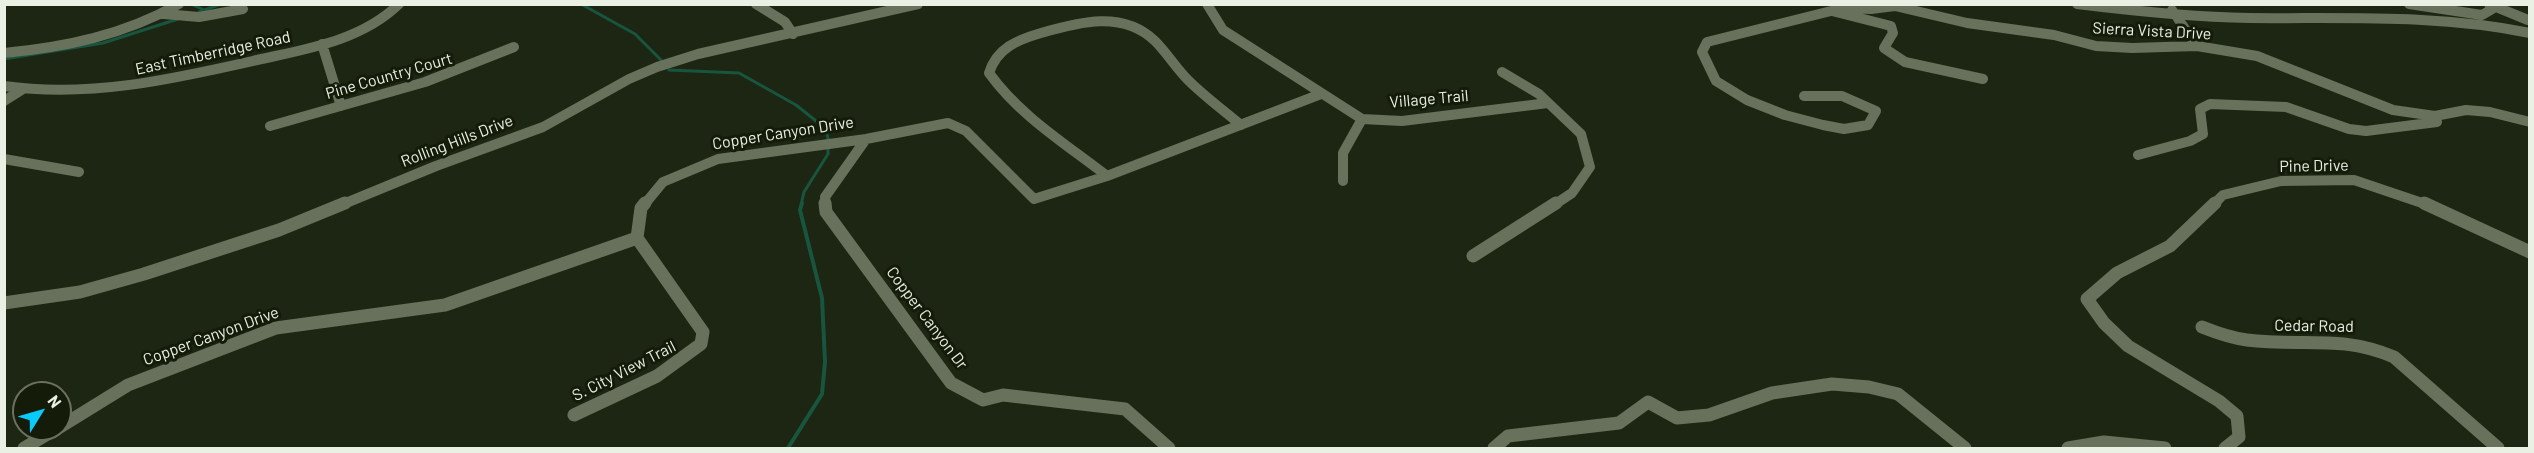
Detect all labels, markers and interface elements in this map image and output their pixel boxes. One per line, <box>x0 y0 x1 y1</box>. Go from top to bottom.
street label: Sierra Vista Drive <box>2092 18 2212 44</box>
street label: East Timberridge Road <box>134 27 292 79</box>
street label: Pine Country Court <box>323 49 455 103</box>
street label: Village Trail <box>1389 86 1469 112</box>
street label: Rolling Hills Drive <box>398 111 516 171</box>
street label: Copper Canyon Drive <box>711 112 855 154</box>
street label: Pine Drive <box>2279 156 2349 176</box>
street label: Copper Canyon Dr <box>882 263 972 373</box>
street label: Copper Canyon Drive <box>140 303 282 369</box>
street label: Cedar Road <box>2274 316 2354 336</box>
street label: S. City View Trail <box>569 337 679 405</box>
north arrow <box>12 381 72 441</box>
text: N <box>44 391 66 411</box>

